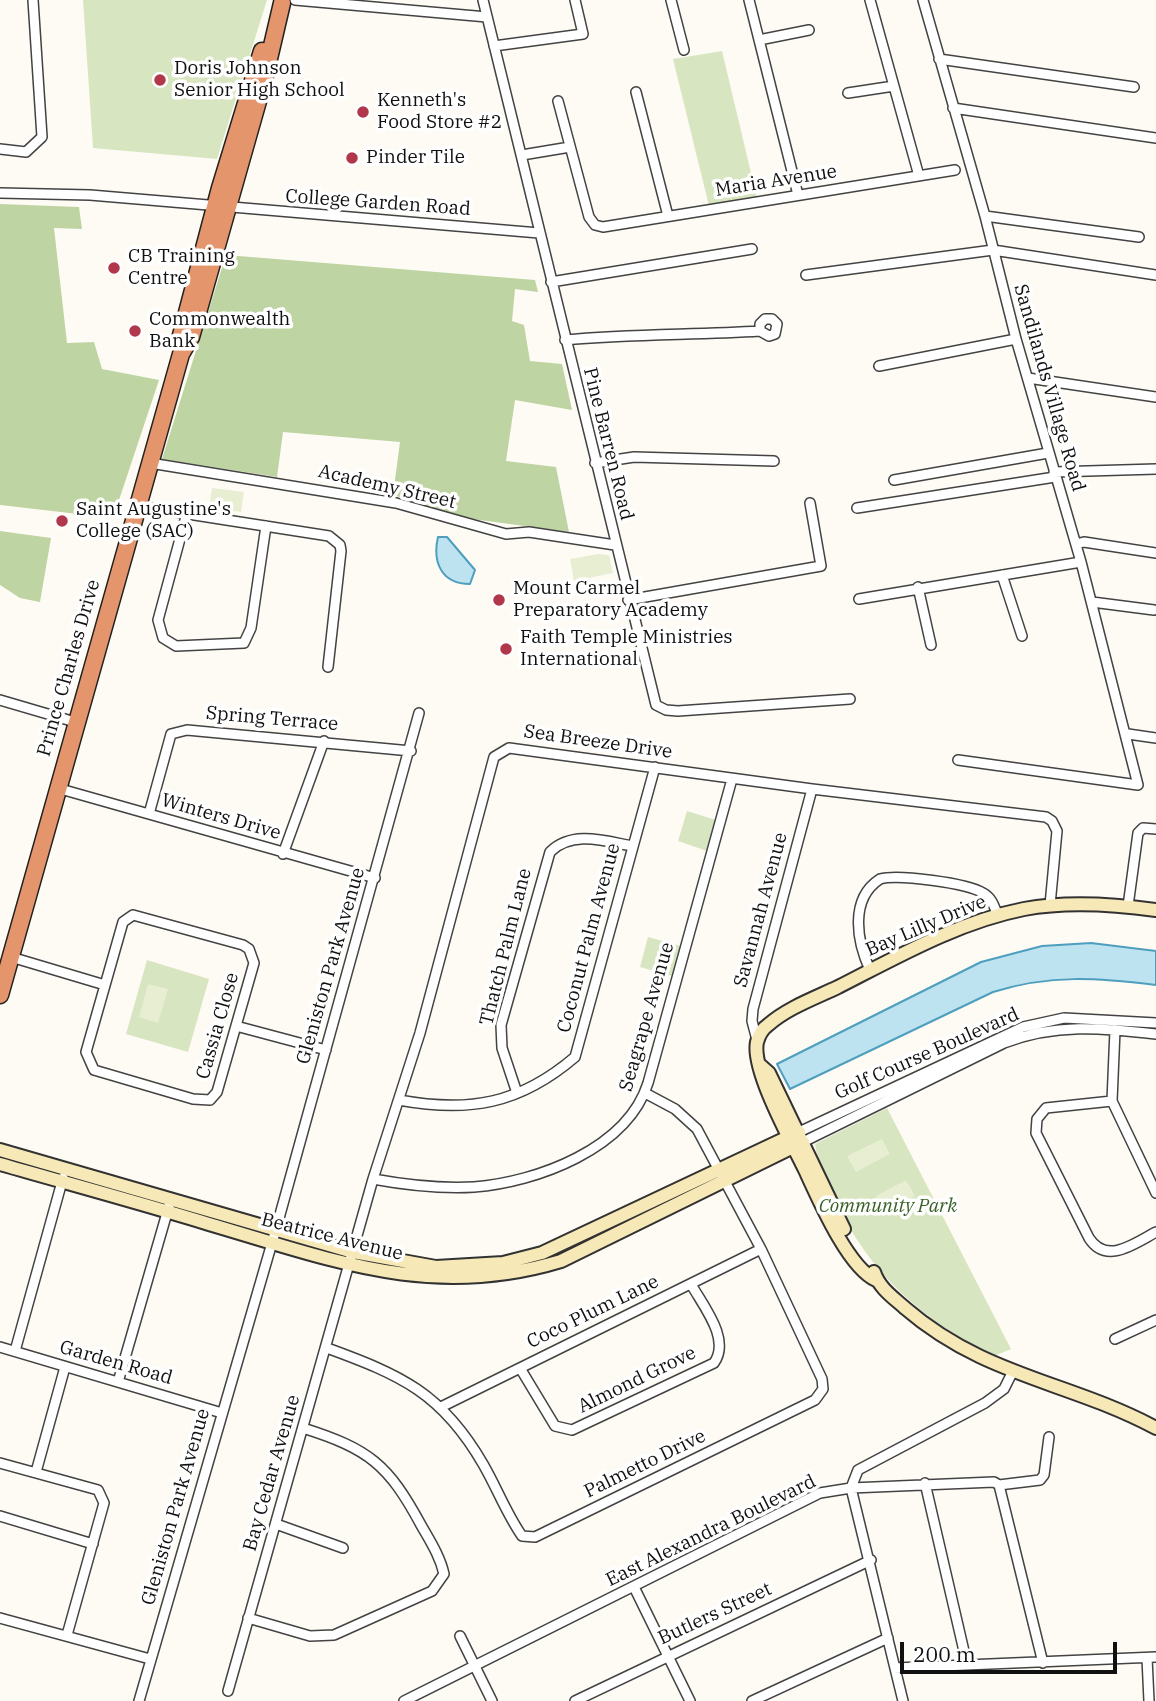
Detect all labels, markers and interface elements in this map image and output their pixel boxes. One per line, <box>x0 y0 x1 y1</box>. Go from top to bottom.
place label: Doris Johnson Senior High School <box>174 58 345 102</box>
marker: Doris Johnson Senior High School <box>152 72 168 88</box>
place label: Kenneth's Food Store #2 <box>377 90 502 134</box>
marker: Kenneth's Food Store #2 <box>355 104 371 120</box>
place label: Pinder Tile <box>366 147 465 169</box>
marker: Pinder Tile <box>344 150 360 166</box>
street label: Maria Avenue <box>714 160 838 202</box>
street label: College Garden Road <box>285 185 471 221</box>
place label: CB Training Centre <box>128 246 235 290</box>
marker: CB Training Centre <box>106 260 122 276</box>
street label: Sandilands Village Road <box>1008 282 1090 494</box>
place label: Commonwealth Bank <box>149 309 290 353</box>
marker: Commonwealth Bank <box>127 323 143 339</box>
street label: Pine Barren Road <box>578 365 638 523</box>
street label: Academy Street <box>316 460 458 514</box>
place label: Saint Augustine's College (SAC) <box>76 499 231 543</box>
marker: Saint Augustine's College (SAC) <box>54 513 70 529</box>
street label: Prince Charles Drive <box>33 577 105 759</box>
place label: Mount Carmel Preparatory Academy <box>513 578 708 622</box>
marker: Mount Carmel Preparatory Academy <box>491 592 507 608</box>
place label: Faith Temple Ministries International <box>520 627 733 671</box>
marker: Faith Temple Ministries International <box>498 641 514 657</box>
street label: Spring Terrace <box>205 702 339 736</box>
street label: Sea Breeze Drive <box>522 720 674 764</box>
street label: Winters Drive <box>159 789 283 845</box>
street label: Savannah Avenue <box>729 830 793 990</box>
street label: Coconut Palm Avenue <box>553 841 625 1035</box>
street label: Gleniston Park Avenue <box>292 865 370 1067</box>
street label: Thatch Palm Lane <box>475 866 537 1028</box>
street label: Bay Lilly Drive <box>862 890 990 962</box>
street label: Seagrape Avenue <box>615 940 679 1094</box>
street label: Cassia Close <box>192 970 244 1082</box>
street label: Golf Course Boulevard <box>831 1003 1023 1105</box>
park label: Community Park <box>819 1196 957 1218</box>
street label: Beatrice Avenue <box>259 1208 405 1266</box>
street label: Coco Plum Lane <box>523 1270 663 1354</box>
street label: Garden Road <box>57 1336 175 1390</box>
street label: Almond Grove <box>574 1342 700 1418</box>
street label: Bay Cedar Avenue <box>239 1392 305 1554</box>
street label: Gleniston Park Avenue <box>137 1406 215 1608</box>
street label: Palmetto Drive <box>581 1425 709 1503</box>
street label: East Alexandra Boulevard <box>602 1470 820 1592</box>
street label: Butlers Street <box>655 1578 775 1650</box>
scale bar <box>904 1628 1121 1672</box>
text: 200 m <box>913 1640 976 1668</box>

